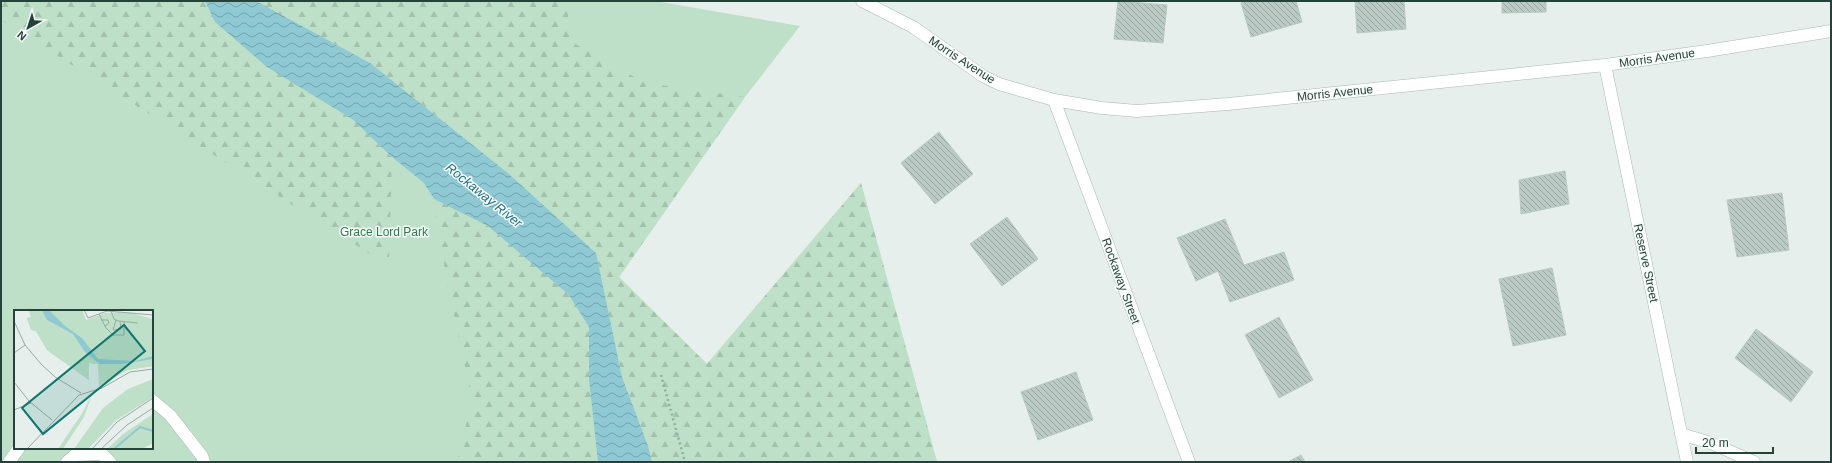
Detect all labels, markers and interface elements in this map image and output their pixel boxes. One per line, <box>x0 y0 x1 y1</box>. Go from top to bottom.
north arrow <box>8 8 48 48</box>
text: N <box>15 29 29 43</box>
street label: Morris Avenue <box>926 33 998 87</box>
street label: Morris Avenue <box>1618 46 1696 70</box>
street label: Morris Avenue <box>1296 82 1374 104</box>
water label: Rockaway River <box>443 160 526 231</box>
street label: Reserve Street <box>1631 222 1661 304</box>
park label: Grace Lord Park <box>340 225 429 239</box>
street label: Rockaway Street <box>1099 236 1143 327</box>
inset map <box>14 310 153 449</box>
scale bar <box>1696 429 1773 455</box>
text: 20 m <box>1702 436 1729 450</box>

